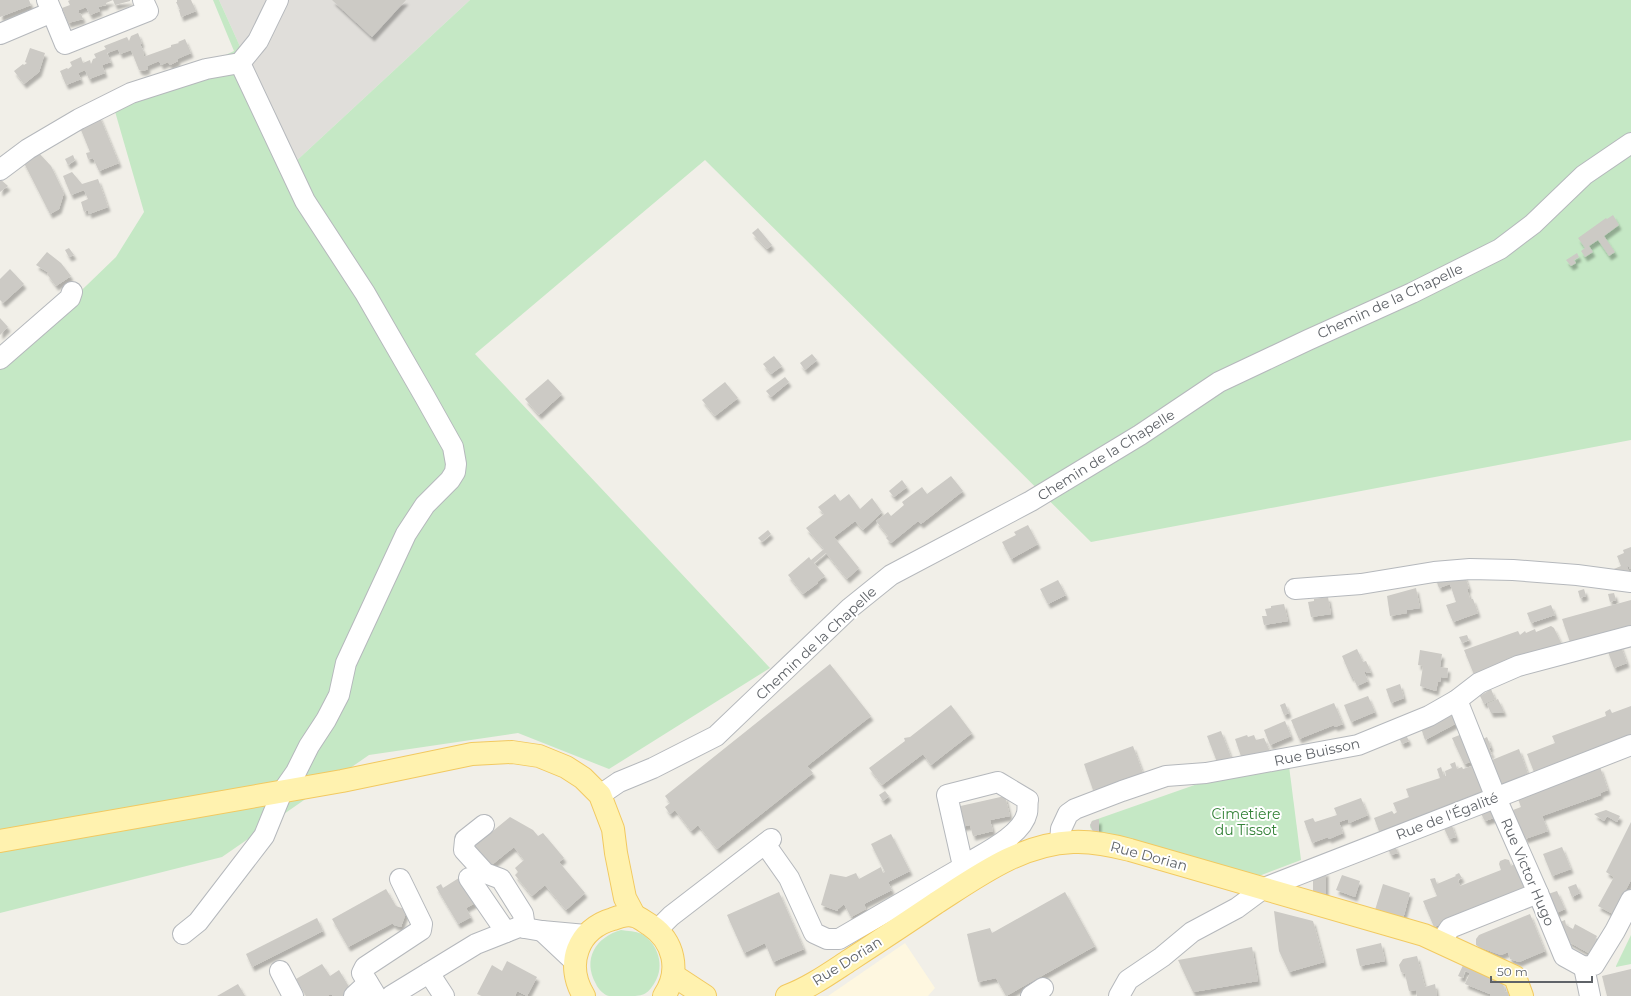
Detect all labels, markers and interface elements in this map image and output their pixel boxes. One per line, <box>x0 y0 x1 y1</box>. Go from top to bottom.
street label: Chemin de la Chapelle <box>1314 259 1466 343</box>
street label: Chemin de la Chapelle <box>1034 405 1178 505</box>
street label: Chemin de la Chapelle <box>752 582 880 704</box>
street label: Rue Buisson <box>1272 734 1362 770</box>
street label: Rue de l'Égalité <box>1393 788 1501 844</box>
park label: Cimetière du Tissot <box>1212 805 1280 839</box>
street label: Rue Victor Hugo <box>1497 815 1559 929</box>
street label: Rue Dorian <box>1109 837 1189 875</box>
street label: Rue Dorian <box>809 932 885 990</box>
scale bar <box>1491 958 1592 984</box>
text: 50 m <box>1497 964 1528 979</box>

